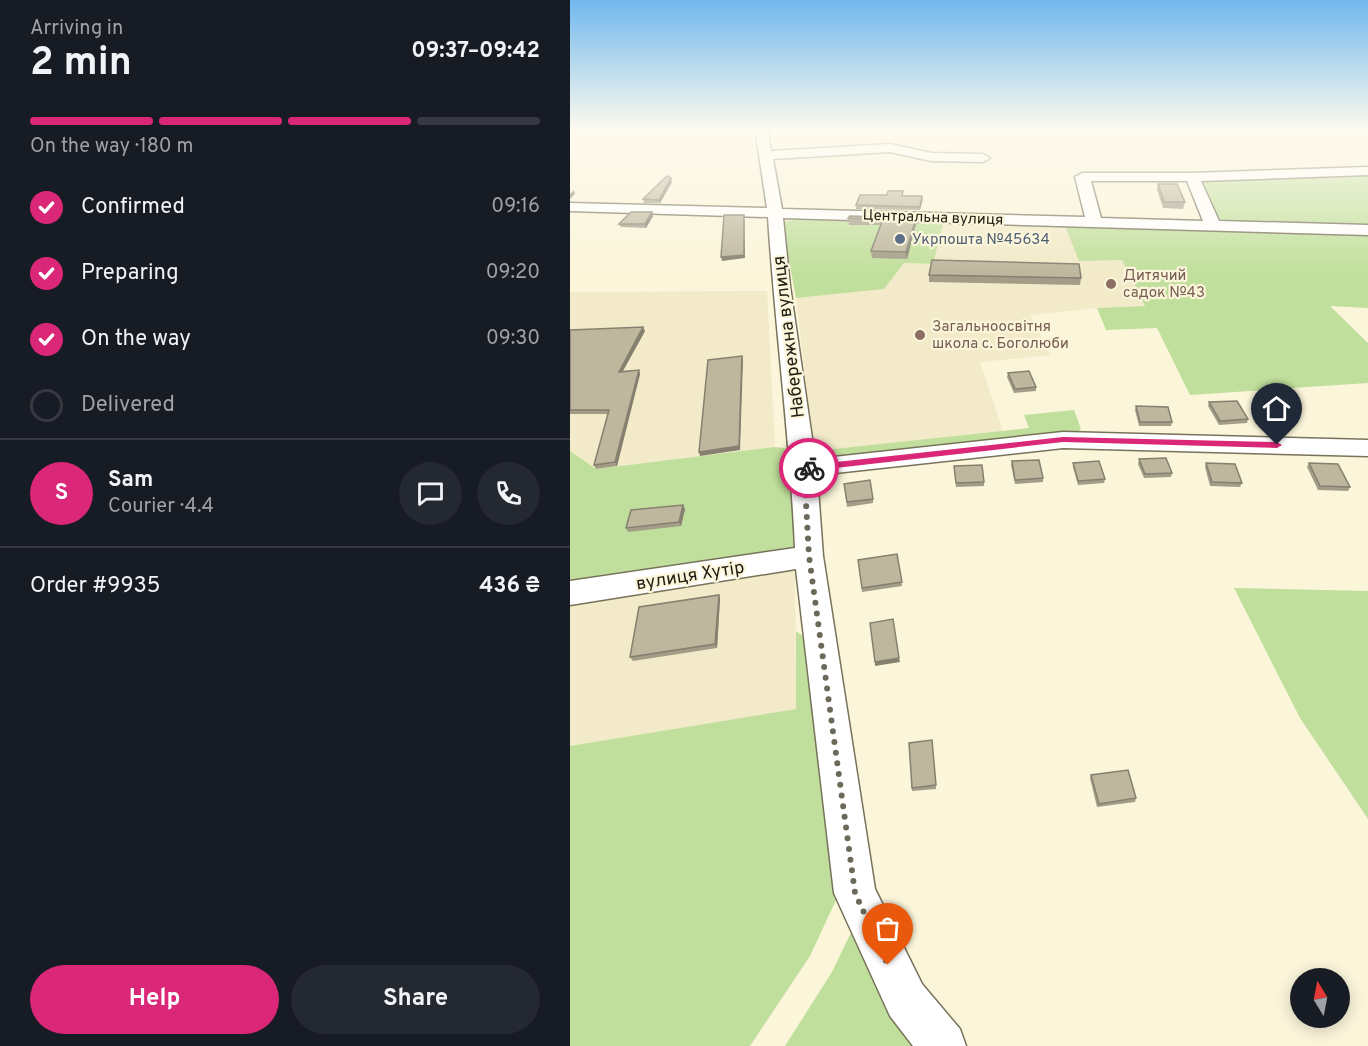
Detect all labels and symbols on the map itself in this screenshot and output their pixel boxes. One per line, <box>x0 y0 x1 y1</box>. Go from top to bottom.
street label: Центральна вулиця <box>862 207 1004 230</box>
place label: Укрпошта №45634 <box>912 231 1050 250</box>
marker: Укрпошта №45634 <box>893 232 907 246</box>
street label: Набережна вулиця <box>768 254 811 419</box>
place label: Дитячий садок №43 <box>1123 267 1205 303</box>
marker: Дитячий садок №43 <box>1104 277 1118 291</box>
place label: Загальноосвітня школа с. Боголюби <box>932 318 1069 354</box>
marker: Загальноосвітня школа с. Боголюби <box>913 328 927 342</box>
pin <box>1251 383 1302 445</box>
courier <box>779 438 839 498</box>
street label: вулиця Хутір <box>634 557 746 596</box>
pin <box>862 903 913 965</box>
north arrow <box>1290 968 1350 1028</box>

